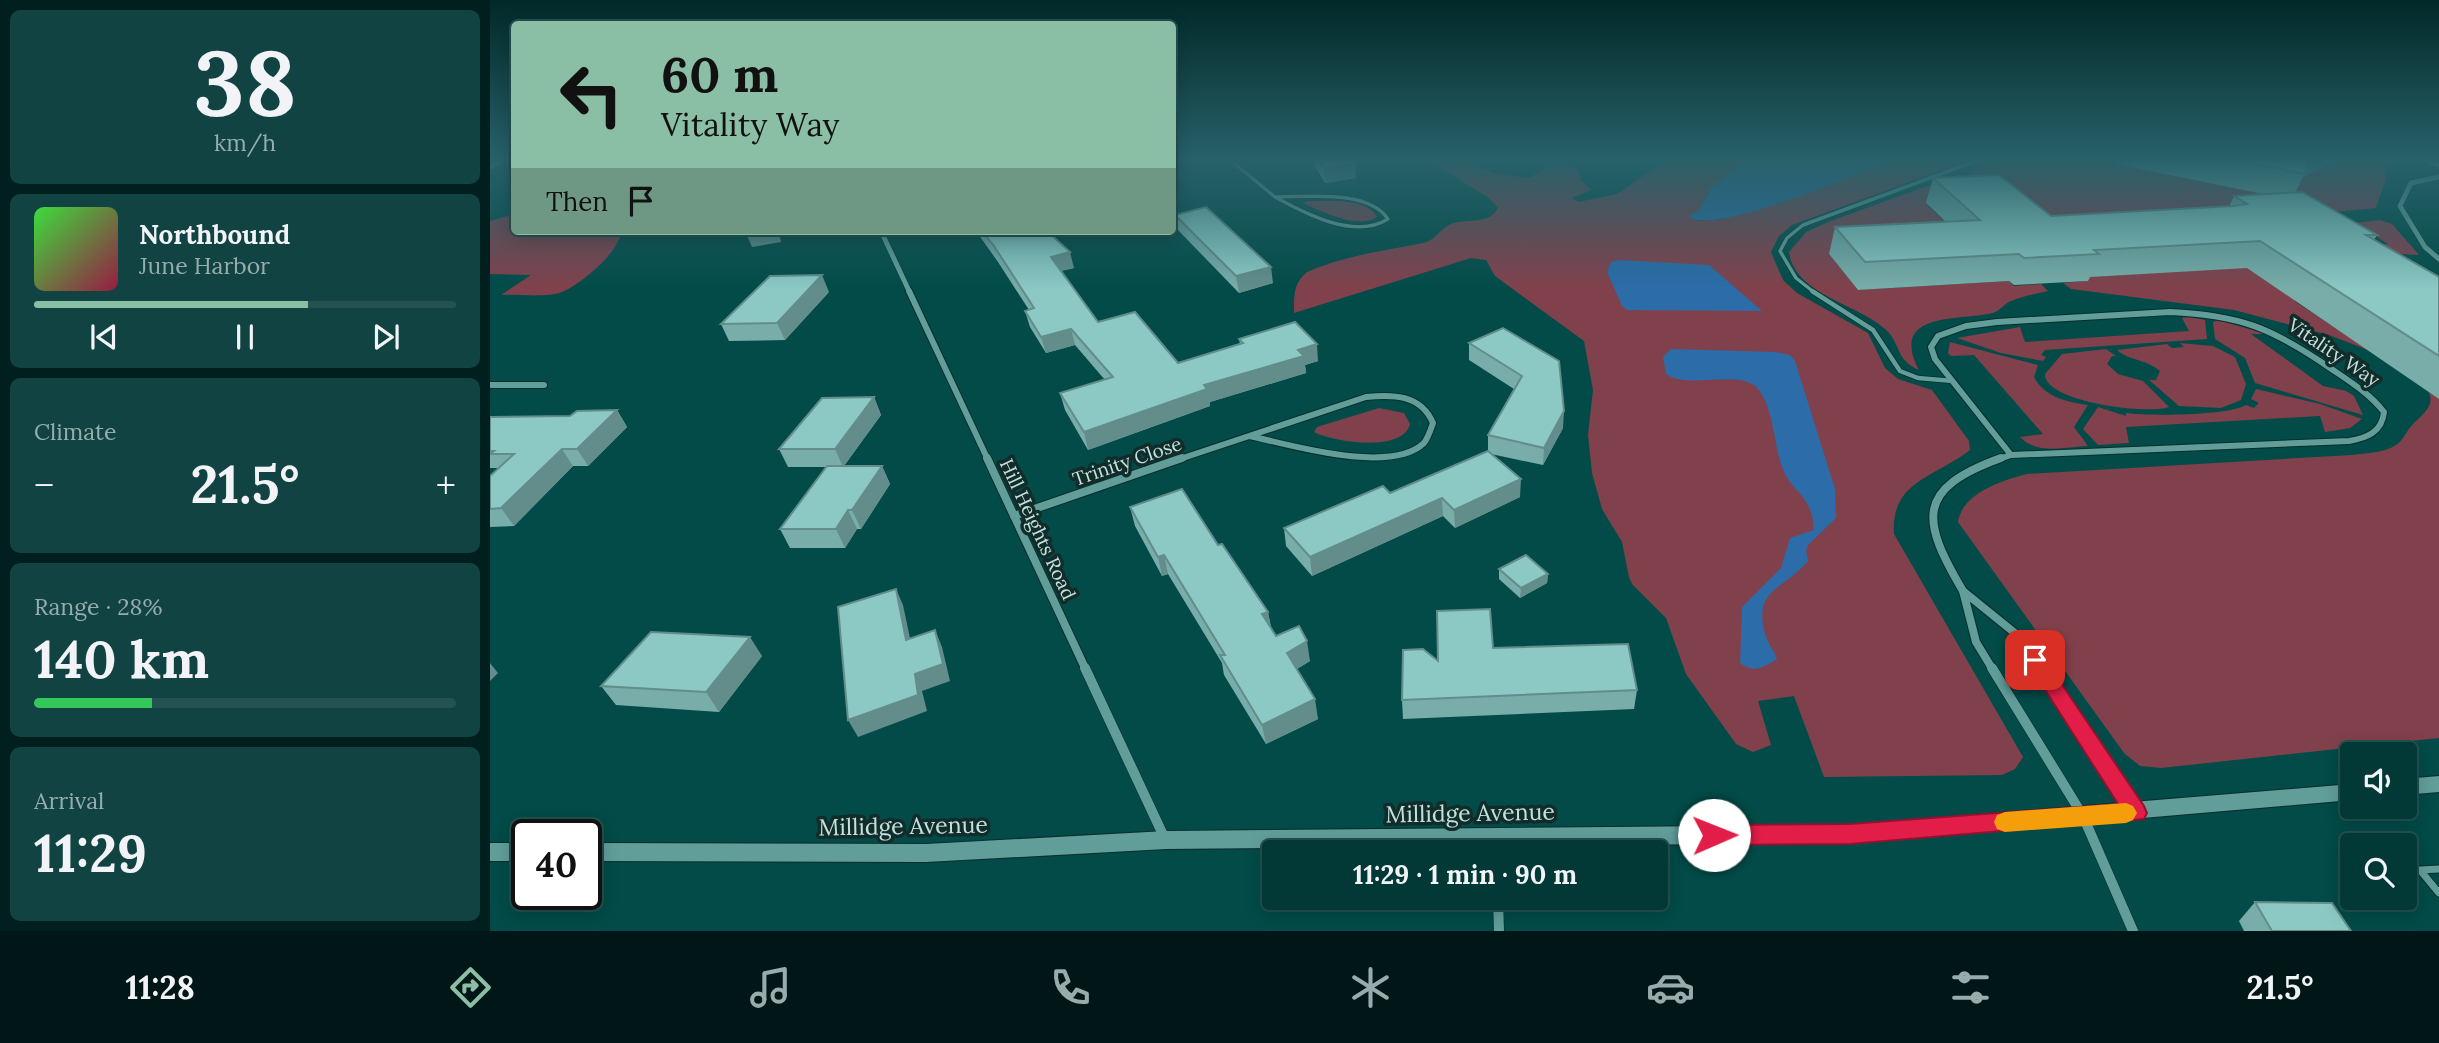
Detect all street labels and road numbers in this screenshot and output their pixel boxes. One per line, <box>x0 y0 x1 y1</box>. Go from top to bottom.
street label: Vitality Way <box>2283 312 2385 392</box>
street label: Trinity Close <box>1069 431 1185 491</box>
street label: Hill Heights Road <box>995 455 1081 603</box>
street label: Millidge Avenue <box>1385 797 1555 828</box>
street label: Millidge Avenue <box>818 810 988 841</box>

